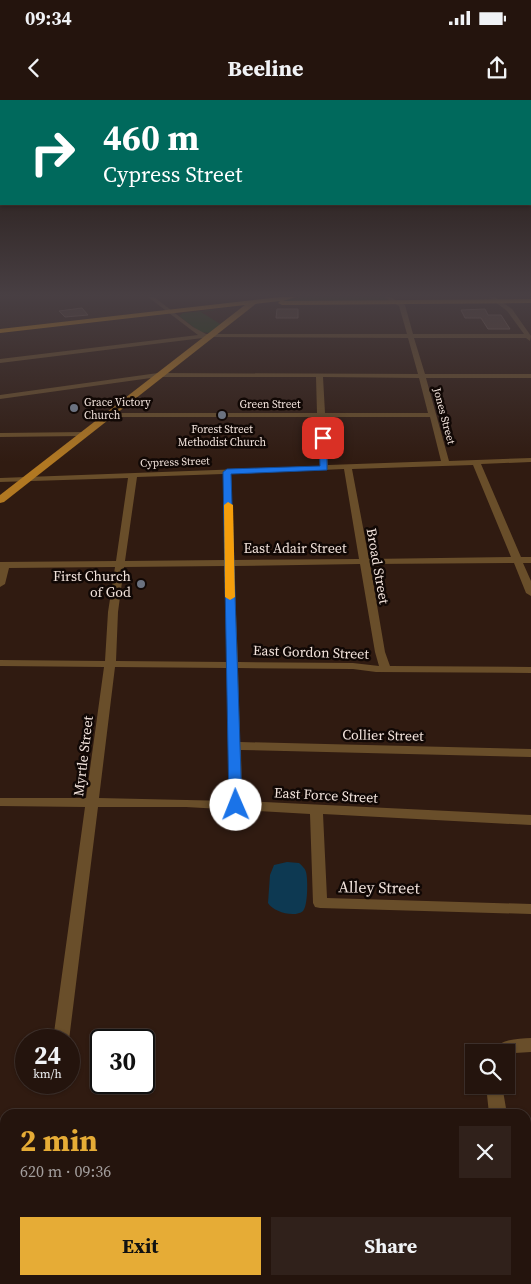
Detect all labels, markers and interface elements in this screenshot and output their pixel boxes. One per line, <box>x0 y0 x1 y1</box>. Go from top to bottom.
text: 09:34 <box>25 5 72 31</box>
text: Beeline <box>227 53 304 83</box>
icon: back <box>20 54 48 82</box>
icon: share <box>483 54 511 82</box>
text: 460 m <box>103 114 199 162</box>
icon: right <box>20 120 85 185</box>
text: Cypress Street <box>103 159 242 189</box>
street label: Jones Street <box>429 385 459 446</box>
place label: Grace Victory Church <box>84 395 151 423</box>
street label: Green Street <box>240 397 301 412</box>
marker: Grace Victory Church <box>68 402 80 414</box>
marker: Forest Street Methodist Church <box>216 409 228 421</box>
pin <box>302 417 344 459</box>
place label: Forest Street Methodist Church <box>178 422 267 450</box>
icon: arrive <box>309 424 337 452</box>
street label: Cypress Street <box>140 453 211 471</box>
street label: Broad Street <box>361 526 395 606</box>
street label: East Adair Street <box>244 538 347 558</box>
place label: First Church of God <box>53 566 131 602</box>
marker: First Church of God <box>135 578 147 590</box>
street label: East Gordon Street <box>253 640 370 664</box>
street label: Myrtle Street <box>68 714 98 797</box>
street label: Collier Street <box>342 724 424 746</box>
position arrow <box>209 778 261 830</box>
street label: East Force Street <box>274 782 379 808</box>
street label: Alley Street <box>338 875 421 899</box>
speed limit sign: 30 <box>90 1029 155 1094</box>
text: 24 <box>34 1038 61 1072</box>
map controls <box>465 1044 515 1094</box>
button: search <box>465 1044 515 1094</box>
text: km/h <box>33 1066 62 1082</box>
text: 2 min <box>20 1120 98 1161</box>
button: close <box>459 1126 511 1178</box>
text: 620 m · 09:36 <box>20 1160 111 1182</box>
button: Exit <box>20 1217 261 1275</box>
button: Share <box>271 1217 511 1275</box>

